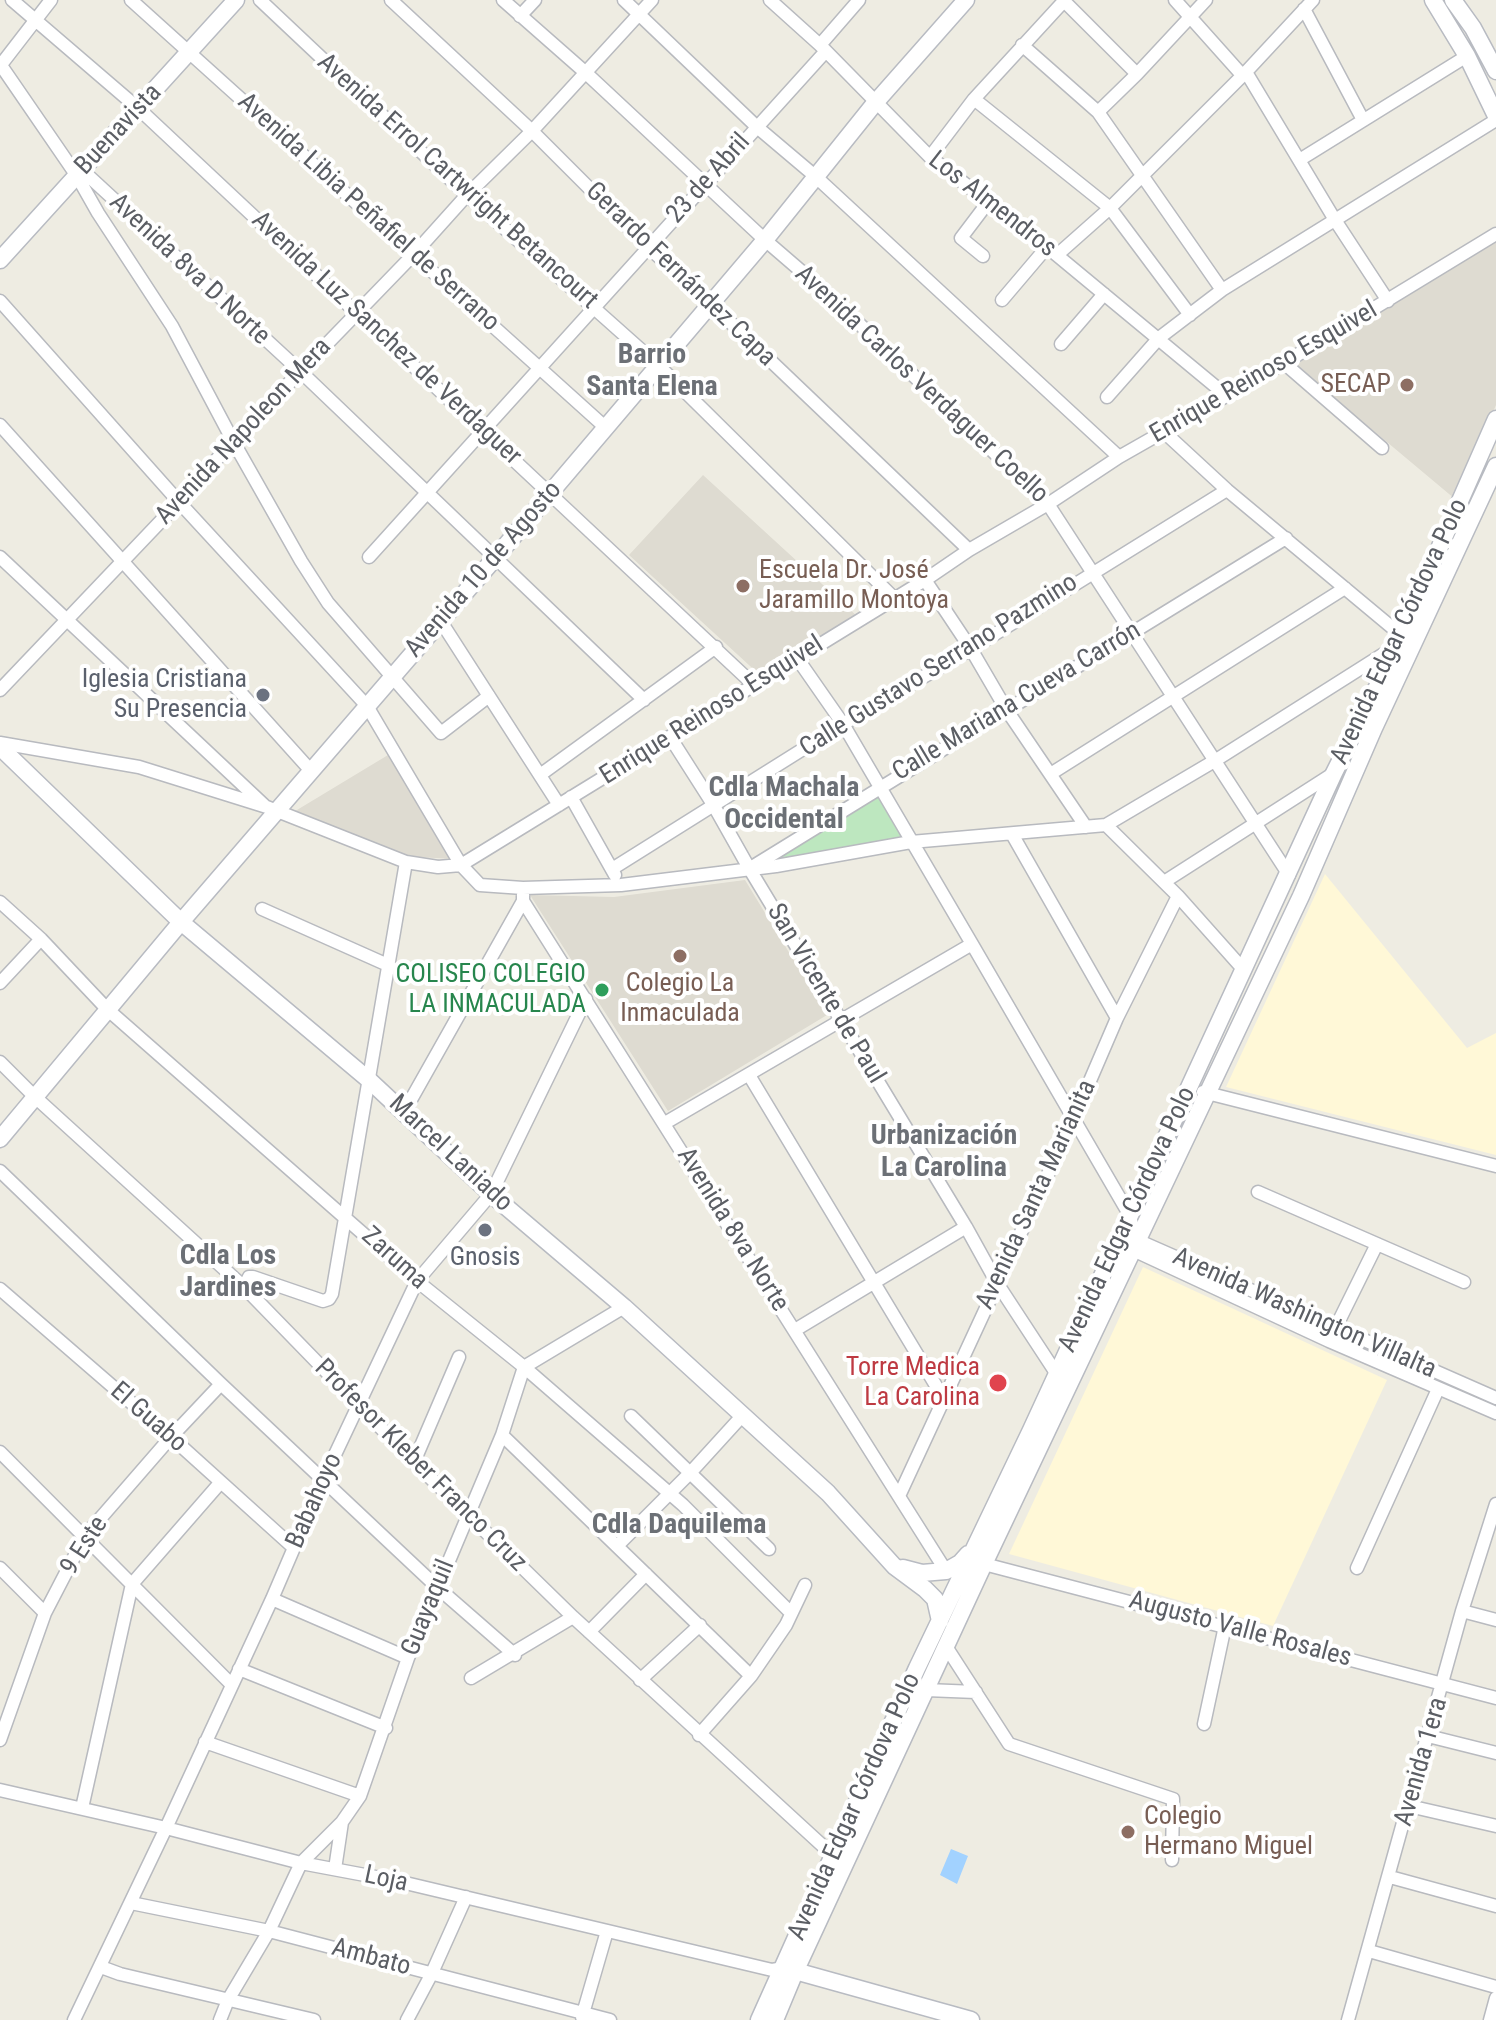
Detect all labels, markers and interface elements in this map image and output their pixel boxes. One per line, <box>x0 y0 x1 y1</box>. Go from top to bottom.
street label: Avenida Errol Cartwright Betancourt <box>310 48 604 316</box>
street label: Buenavista <box>69 78 169 182</box>
street label: Avenida Libia Peñafiel de Serrano <box>231 87 505 339</box>
street label: 23 de Abril <box>660 128 758 230</box>
street label: Los Almendros <box>922 145 1062 265</box>
street label: Gerardo Fernández Capa <box>579 176 781 374</box>
street label: Avenida 8va D Norte <box>102 188 276 352</box>
street label: Avenida Luz Sanchez de Verdaguer <box>245 206 527 472</box>
street label: Avenida Carlos Verdaguer Coello <box>788 259 1054 511</box>
street label: Enrique Reinoso Esquivel <box>1145 295 1383 451</box>
street label: Avenida Napoleon Mera <box>150 332 338 532</box>
district label: Barrio Santa Elena <box>586 339 718 405</box>
place label: SECAP <box>1320 369 1391 401</box>
marker: SECAP <box>1398 376 1416 394</box>
street label: Avenida 10 de Agosto <box>399 476 569 664</box>
street label: Avenida Edgar Córdova Polo <box>1325 494 1475 770</box>
place label: Escuela Dr. José Jaramillo Montoya <box>759 555 949 616</box>
street label: Calle Gustavo Serrano Pazmino <box>794 568 1084 764</box>
marker: Escuela Dr. José Jaramillo Montoya <box>734 577 752 595</box>
street label: Calle Mariana Cueva Carrón <box>887 616 1147 788</box>
street label: Enrique Reinoso Esquivel <box>595 630 829 792</box>
place label: Iglesia Cristiana Su Presencia <box>82 664 247 726</box>
marker: Iglesia Cristiana Su Presencia <box>254 686 272 704</box>
district label: Cdla Machala Occidental <box>708 772 860 838</box>
street label: San Vicente de Paul <box>759 899 891 1089</box>
marker: Colegio La Inmaculada <box>671 947 689 965</box>
place label: COLISEO COLEGIO LA INMACULADA <box>396 959 586 1020</box>
place label: Colegio La Inmaculada <box>620 968 740 1030</box>
marker: COLISEO COLEGIO LA INMACULADA <box>593 981 611 999</box>
street label: Avenida Santa Marianita <box>970 1075 1104 1315</box>
street label: Avenida Edgar Córdova Polo <box>1053 1082 1203 1358</box>
street label: Marcel Laniado <box>382 1089 518 1219</box>
district label: Urbanización La Carolina <box>871 1120 1017 1186</box>
street label: Avenida 8va Norte <box>669 1142 795 1318</box>
street label: Zaruma <box>354 1221 434 1297</box>
marker: Gnosis <box>476 1221 494 1239</box>
district label: Cdla Los Jardines <box>180 1240 276 1306</box>
place label: Gnosis <box>450 1242 520 1274</box>
street label: Avenida Washington Villalta <box>1167 1242 1441 1386</box>
place label: Torre Medica La Carolina <box>846 1352 980 1414</box>
street label: Profesor Kleber Franco Cruz <box>307 1353 533 1579</box>
marker: Torre Medica La Carolina <box>987 1372 1009 1394</box>
street label: El Guabo <box>103 1376 193 1460</box>
street label: Babahoyo <box>280 1449 350 1553</box>
district label: Cdla Daquilema <box>592 1509 766 1543</box>
street label: 9 Este <box>55 1511 115 1581</box>
street label: Guayaquil <box>396 1555 462 1661</box>
street label: Augusto Valle Rosales <box>1125 1585 1355 1675</box>
street label: Avenida Edgar Córdova Polo <box>782 1669 928 1945</box>
street label: Avenida 1era <box>1389 1694 1455 1830</box>
place label: Colegio Hermano Miguel <box>1144 1801 1313 1862</box>
marker: Colegio Hermano Miguel <box>1119 1823 1137 1841</box>
street label: Loja <box>361 1860 411 1900</box>
street label: Ambato <box>328 1933 414 1983</box>

